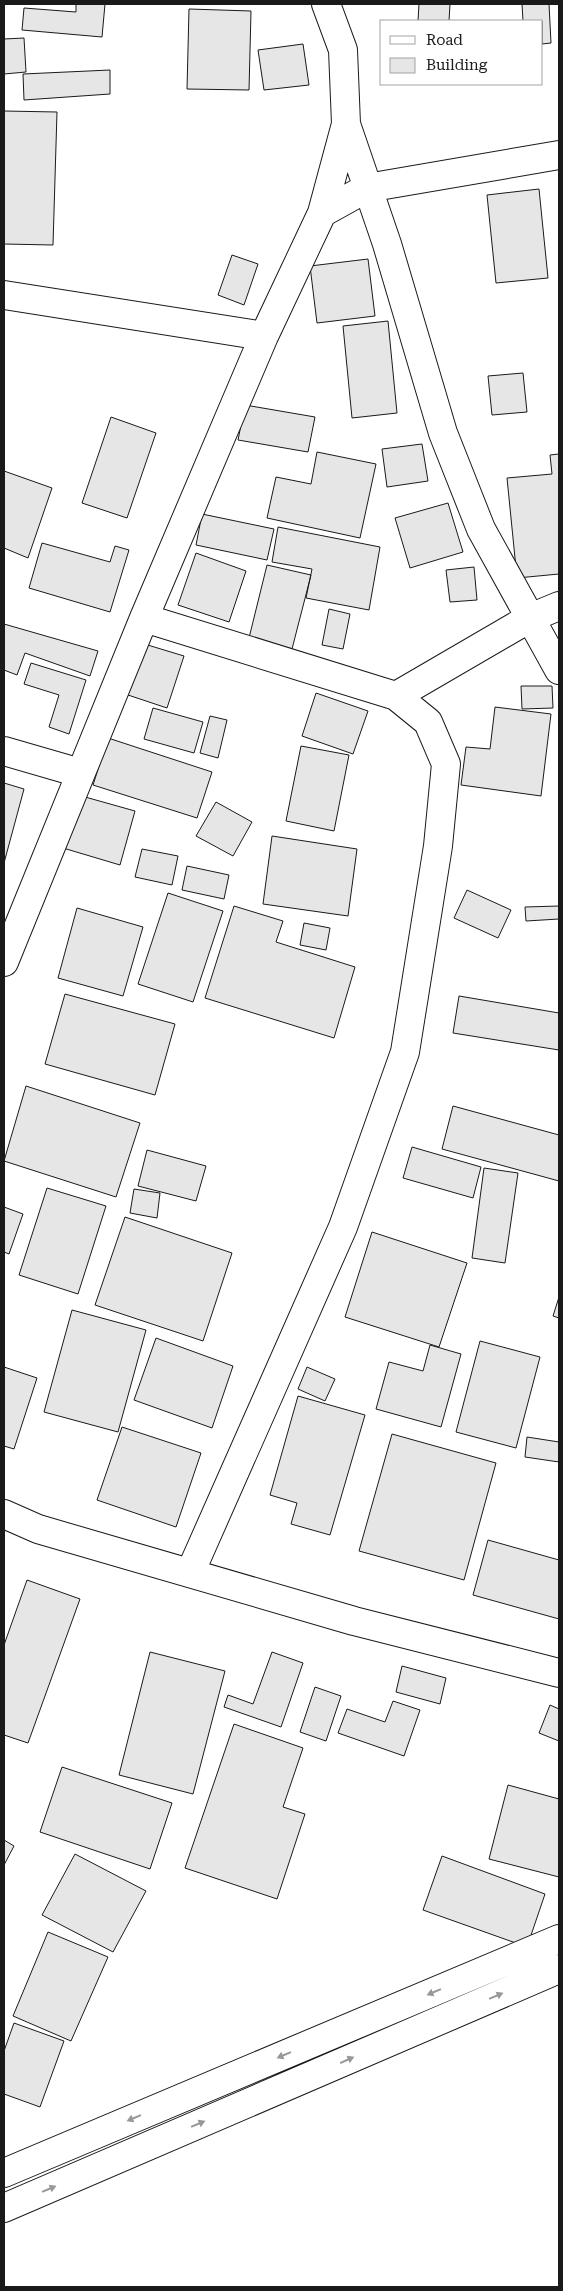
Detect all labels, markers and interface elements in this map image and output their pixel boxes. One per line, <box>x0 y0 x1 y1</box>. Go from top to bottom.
legend <box>380 20 543 85</box>
text: Road <box>426 31 463 49</box>
text: Building <box>426 56 488 74</box>
one-way arrow <box>427 1988 441 1996</box>
one-way arrow <box>489 1991 503 1999</box>
one-way arrow <box>277 2051 291 2059</box>
one-way arrow <box>340 2056 354 2064</box>
one-way arrow <box>126 2114 141 2122</box>
one-way arrow <box>191 2120 205 2128</box>
one-way arrow <box>42 2184 56 2192</box>

